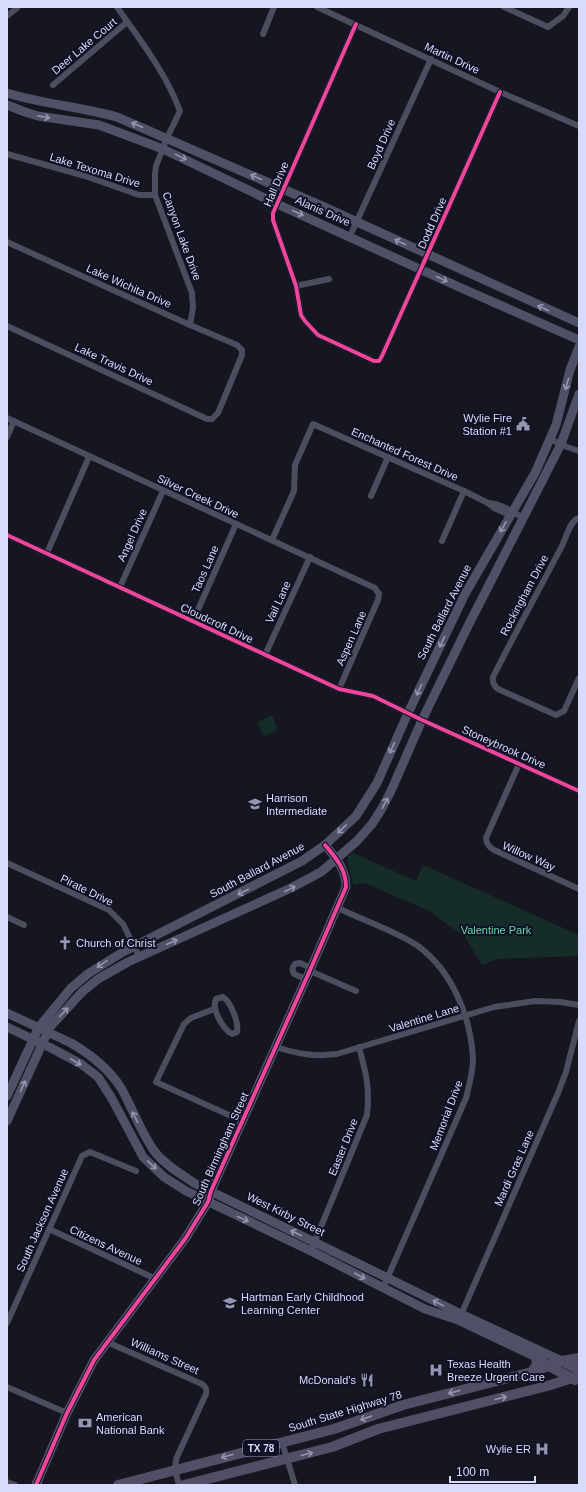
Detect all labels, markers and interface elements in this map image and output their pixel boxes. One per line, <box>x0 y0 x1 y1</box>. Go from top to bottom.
street label: Deer Lake Court <box>49 15 119 77</box>
street label: Martin Drive <box>423 40 481 76</box>
one-way arrow <box>37 113 50 121</box>
street label: Boyd Drive <box>365 117 397 171</box>
one-way arrow <box>131 121 143 128</box>
street label: Lake Texoma Drive <box>48 151 142 189</box>
one-way arrow <box>175 154 187 161</box>
street label: Hall Drive <box>261 160 291 208</box>
one-way arrow <box>250 173 262 180</box>
street label: Canyon Lake Drive <box>160 190 204 282</box>
street label: Alanis Drive <box>294 194 352 228</box>
street label: Dodd Drive <box>415 195 449 251</box>
one-way arrow <box>292 210 304 217</box>
one-way arrow <box>394 238 406 245</box>
street label: Lake Wichita Drive <box>85 262 173 310</box>
one-way arrow <box>436 276 448 283</box>
one-way arrow <box>538 304 550 311</box>
street label: Lake Travis Drive <box>73 341 155 387</box>
one-way arrow <box>563 377 570 390</box>
place label: Wylie Fire Station #1 <box>462 412 512 437</box>
public building icon: Wylie Fire Station #1 <box>515 416 531 432</box>
street label: Enchanted Forest Drive <box>350 425 460 483</box>
street label: Silver Creek Drive <box>155 472 241 520</box>
street label: Angel Drive <box>115 507 149 563</box>
one-way arrow <box>499 521 507 533</box>
street label: Taos Lane <box>189 543 221 595</box>
street label: Rockingham Drive <box>498 553 550 637</box>
street label: South Ballard Avenue <box>415 562 473 662</box>
street label: Vail Lane <box>263 579 293 625</box>
street label: Cloudcroft Drive <box>179 601 255 645</box>
street label: Aspen Lane <box>334 609 368 667</box>
one-way arrow <box>438 636 445 648</box>
one-way arrow <box>415 684 422 696</box>
street label: Stoneybrook Drive <box>460 723 548 771</box>
one-way arrow <box>388 742 396 754</box>
place label: Harrison Intermediate <box>266 792 327 817</box>
school or university icon: Harrison Intermediate <box>247 796 263 812</box>
one-way arrow <box>382 797 389 809</box>
one-way arrow <box>337 824 347 834</box>
street label: Willow Way <box>501 839 558 873</box>
street label: South Ballard Avenue <box>208 840 306 900</box>
street label: Pirate Drive <box>59 872 115 908</box>
one-way arrow <box>284 884 296 892</box>
one-way arrow <box>237 889 249 896</box>
park label: Valentine Park <box>461 924 532 936</box>
church icon: Church of Christ <box>57 935 73 951</box>
place label: Church of Christ <box>76 937 155 949</box>
one-way arrow <box>165 938 177 945</box>
one-way arrow <box>97 960 108 968</box>
street label: Valentine Lane <box>388 1002 460 1034</box>
one-way arrow <box>59 1007 69 1017</box>
one-way arrow <box>70 1059 82 1067</box>
street label: Memorial Drive <box>427 1078 465 1152</box>
one-way arrow <box>20 1080 27 1092</box>
street label: South Birmingham Street <box>190 1090 250 1208</box>
one-way arrow <box>131 1111 138 1123</box>
street label: Easter Drive <box>326 1117 360 1177</box>
street label: Mardi Gras Lane <box>492 1128 536 1208</box>
one-way arrow <box>147 1160 157 1170</box>
street label: South Jackson Avenue <box>14 1167 70 1273</box>
street label: West Kirby Street <box>245 1190 327 1238</box>
one-way arrow <box>237 1216 249 1223</box>
street label: Citizens Avenue <box>68 1223 144 1267</box>
one-way arrow <box>290 1229 302 1236</box>
one-way arrow <box>353 1273 365 1280</box>
place label: Hartman Early Childhood Learning Center <box>241 1291 364 1316</box>
school or university icon: Hartman Early Childhood Learning Center <box>222 1295 238 1311</box>
one-way arrow <box>432 1298 444 1306</box>
street label: Williams Street <box>129 1336 201 1376</box>
place label: Texas Health Breeze Urgent Care <box>447 1358 545 1383</box>
hospital icon: Texas Health Breeze Urgent Care <box>428 1362 444 1378</box>
restaurant icon: McDonald's <box>359 1372 375 1388</box>
place label: McDonald's <box>299 1374 356 1386</box>
street label: South State Highway 78 <box>287 1388 403 1434</box>
one-way arrow <box>448 1389 461 1396</box>
one-way arrow <box>494 1393 507 1401</box>
place label: American National Bank <box>96 1411 165 1436</box>
one-way arrow <box>360 1414 372 1422</box>
bank icon: American National Bank <box>77 1415 93 1431</box>
road number: TX 78 <box>243 1440 279 1456</box>
hospital icon: Wylie ER <box>534 1441 550 1457</box>
place label: Wylie ER <box>486 1443 531 1455</box>
one-way arrow <box>301 1449 314 1457</box>
one-way arrow <box>221 1453 234 1461</box>
scale bar <box>450 1458 535 1484</box>
text: 100 m <box>456 1465 489 1479</box>

